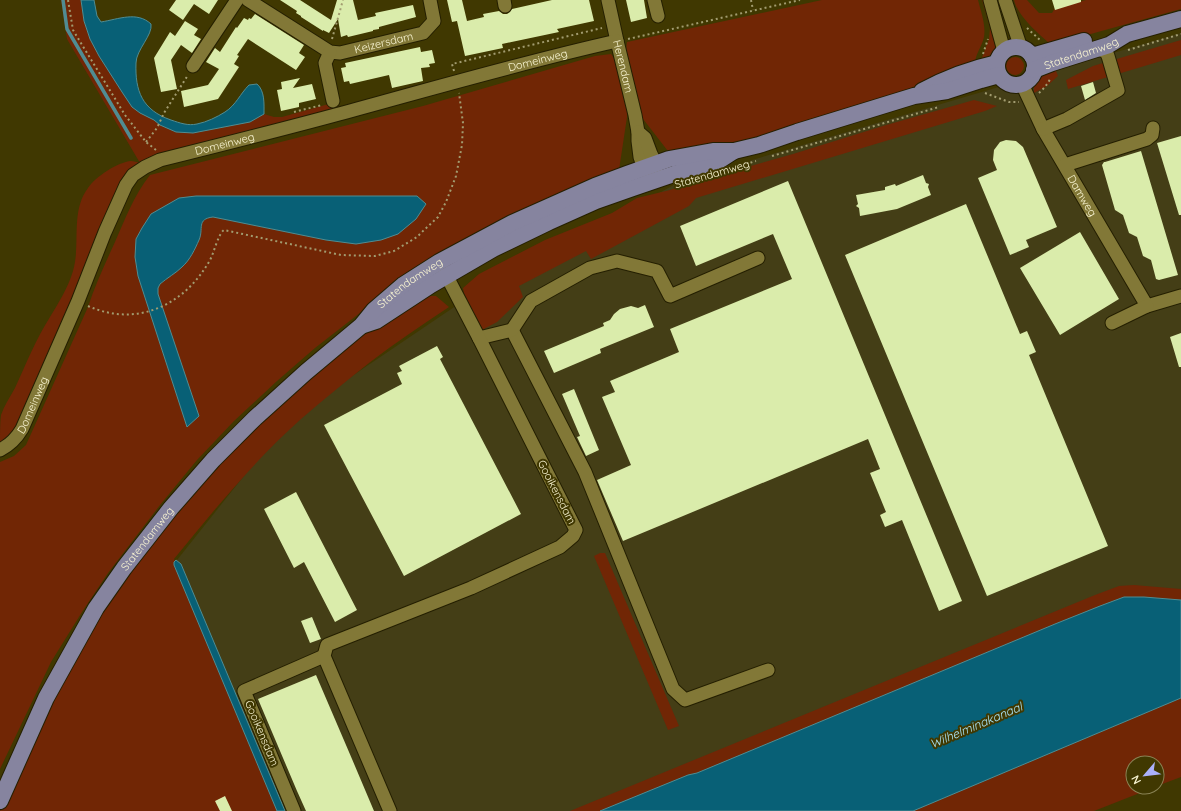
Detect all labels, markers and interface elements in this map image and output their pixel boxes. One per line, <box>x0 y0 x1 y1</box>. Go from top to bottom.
street label: Keizersdam <box>353 29 414 56</box>
street label: Statendamweg <box>1042 34 1121 72</box>
street label: Herendam <box>610 38 636 94</box>
street label: Domeinweg <box>506 46 569 75</box>
street label: Domeinweg <box>193 129 256 158</box>
street label: Statendamweg <box>673 157 751 191</box>
street label: Damweg <box>1065 172 1100 219</box>
street label: Statendamweg <box>374 255 445 311</box>
street label: Domeinweg <box>14 374 51 436</box>
street label: Gooikensdam <box>535 458 579 526</box>
street label: Statendamweg <box>118 504 177 573</box>
street label: Gooikensdam <box>242 698 282 768</box>
water label: Wilhelminakanaal <box>927 698 1026 751</box>
north arrow <box>1125 755 1165 795</box>
text: N <box>1128 773 1144 787</box>

